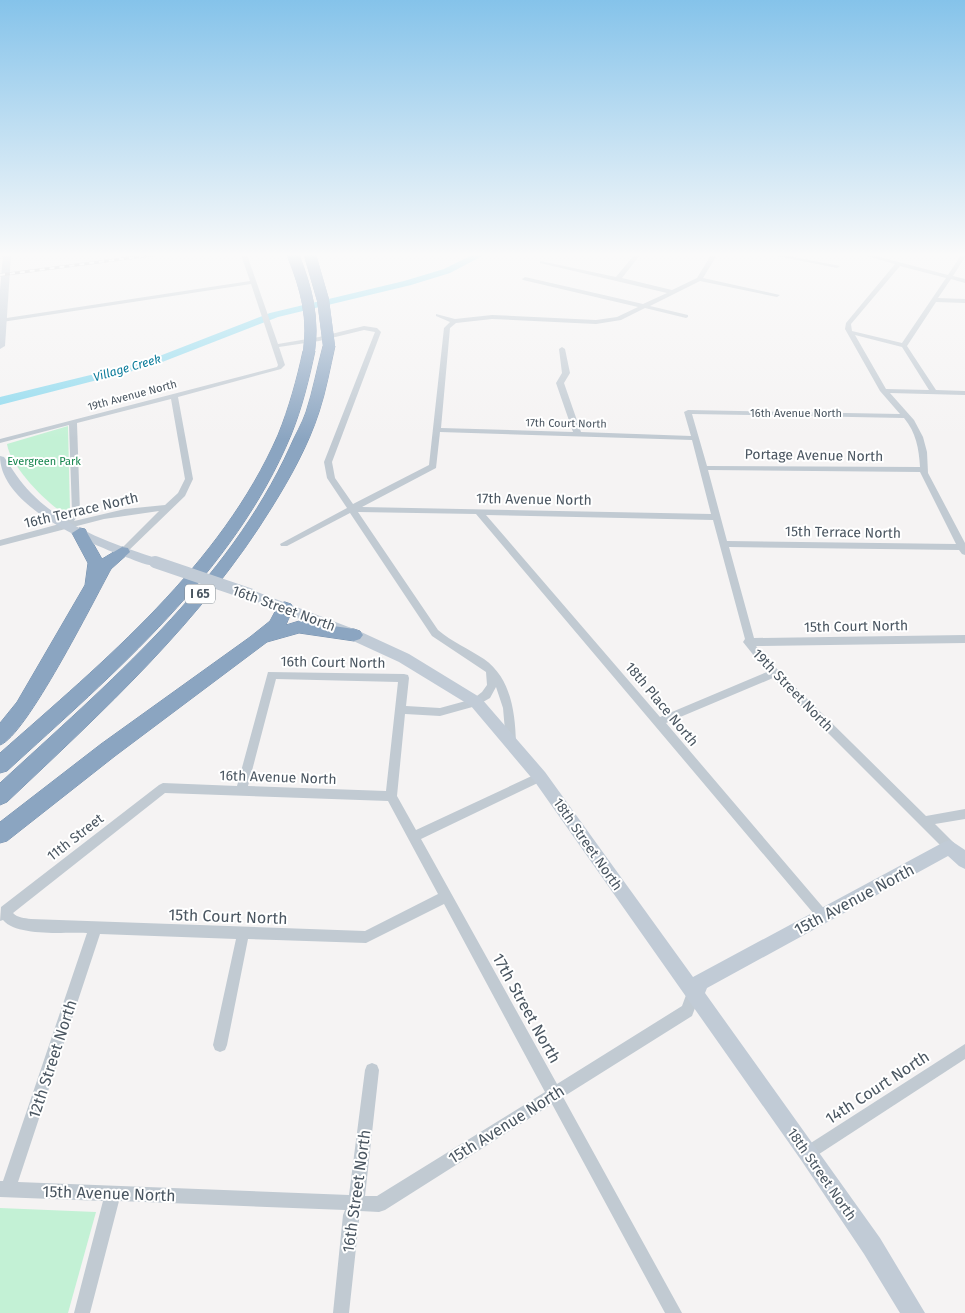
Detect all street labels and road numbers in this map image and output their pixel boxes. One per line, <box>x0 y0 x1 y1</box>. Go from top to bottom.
street label: 19th Avenue North <box>86 377 178 414</box>
street label: 16th Avenue North <box>750 407 842 420</box>
street label: 17th Court North <box>525 416 607 431</box>
street label: Portage Avenue North <box>745 446 883 465</box>
street label: 16th Terrace North <box>22 489 140 532</box>
street label: 17th Avenue North <box>476 490 592 509</box>
street label: 15th Terrace North <box>785 523 901 542</box>
street label: 16th Street North <box>230 582 338 635</box>
road number: I 65 <box>185 584 215 604</box>
street label: 15th Court North <box>804 617 908 636</box>
street label: 19th Street North <box>749 645 836 735</box>
street label: 16th Court North <box>280 653 386 672</box>
street label: 18th Place North <box>622 659 702 750</box>
street label: 16th Avenue North <box>219 767 337 788</box>
street label: 18th Street North <box>549 795 626 894</box>
street label: 11th Street <box>44 810 108 865</box>
street label: 15th Avenue North <box>791 860 917 939</box>
street label: 15th Court North <box>168 905 288 928</box>
street label: 17th Street North <box>489 950 565 1067</box>
street label: 12th Street North <box>24 997 81 1121</box>
street label: 14th Court North <box>822 1047 933 1128</box>
street label: 15th Avenue North <box>445 1081 568 1168</box>
street label: 18th Street North <box>783 1125 860 1224</box>
street label: 16th Street North <box>338 1128 375 1254</box>
street label: 15th Avenue North <box>42 1182 176 1205</box>

